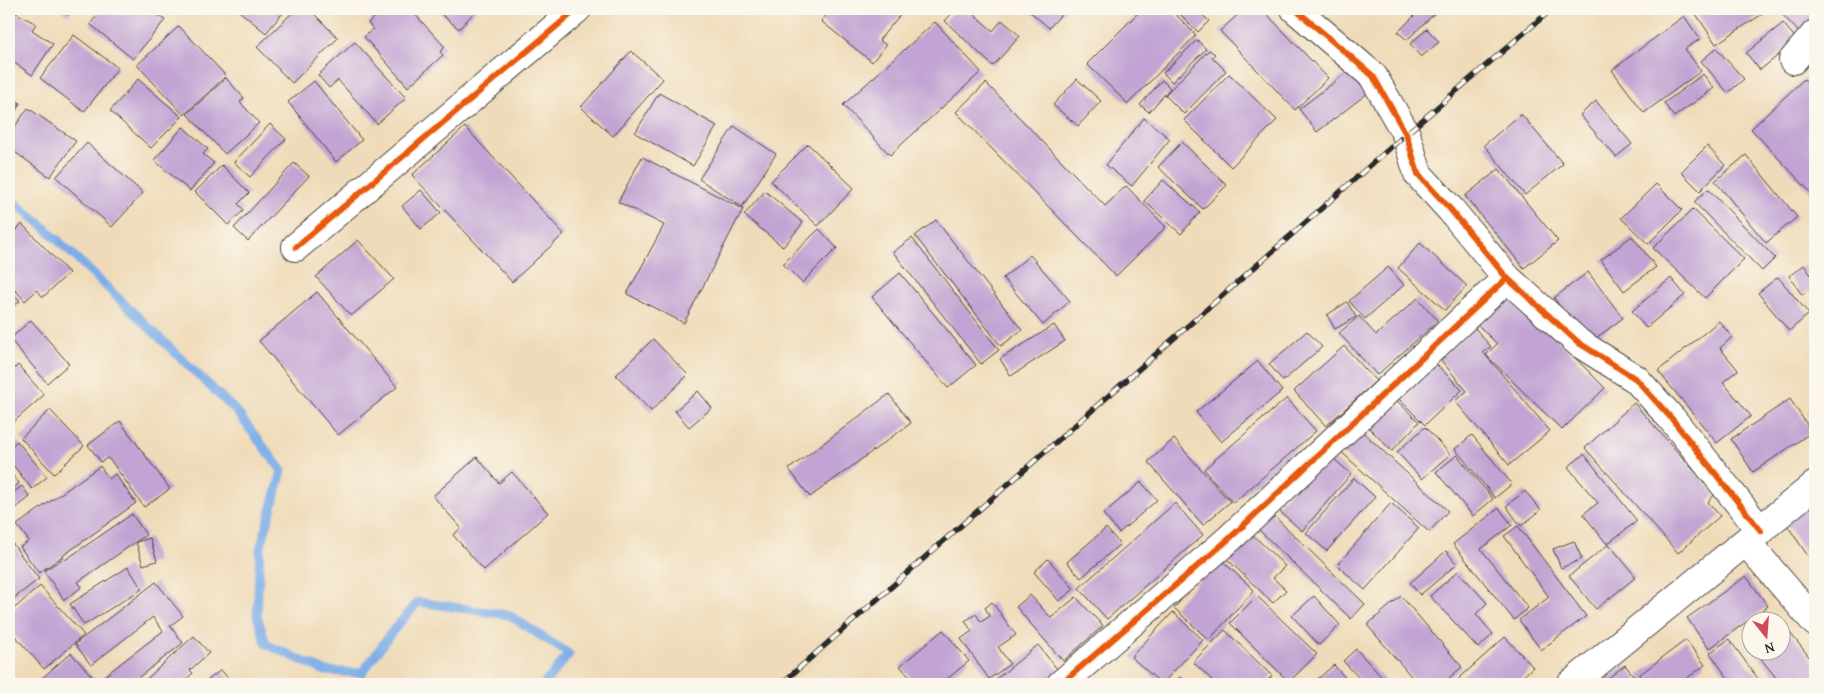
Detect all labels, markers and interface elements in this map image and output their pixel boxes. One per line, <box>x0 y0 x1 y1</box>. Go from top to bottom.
north arrow <box>1742 610 1792 660</box>
text: N <box>1762 638 1777 660</box>

